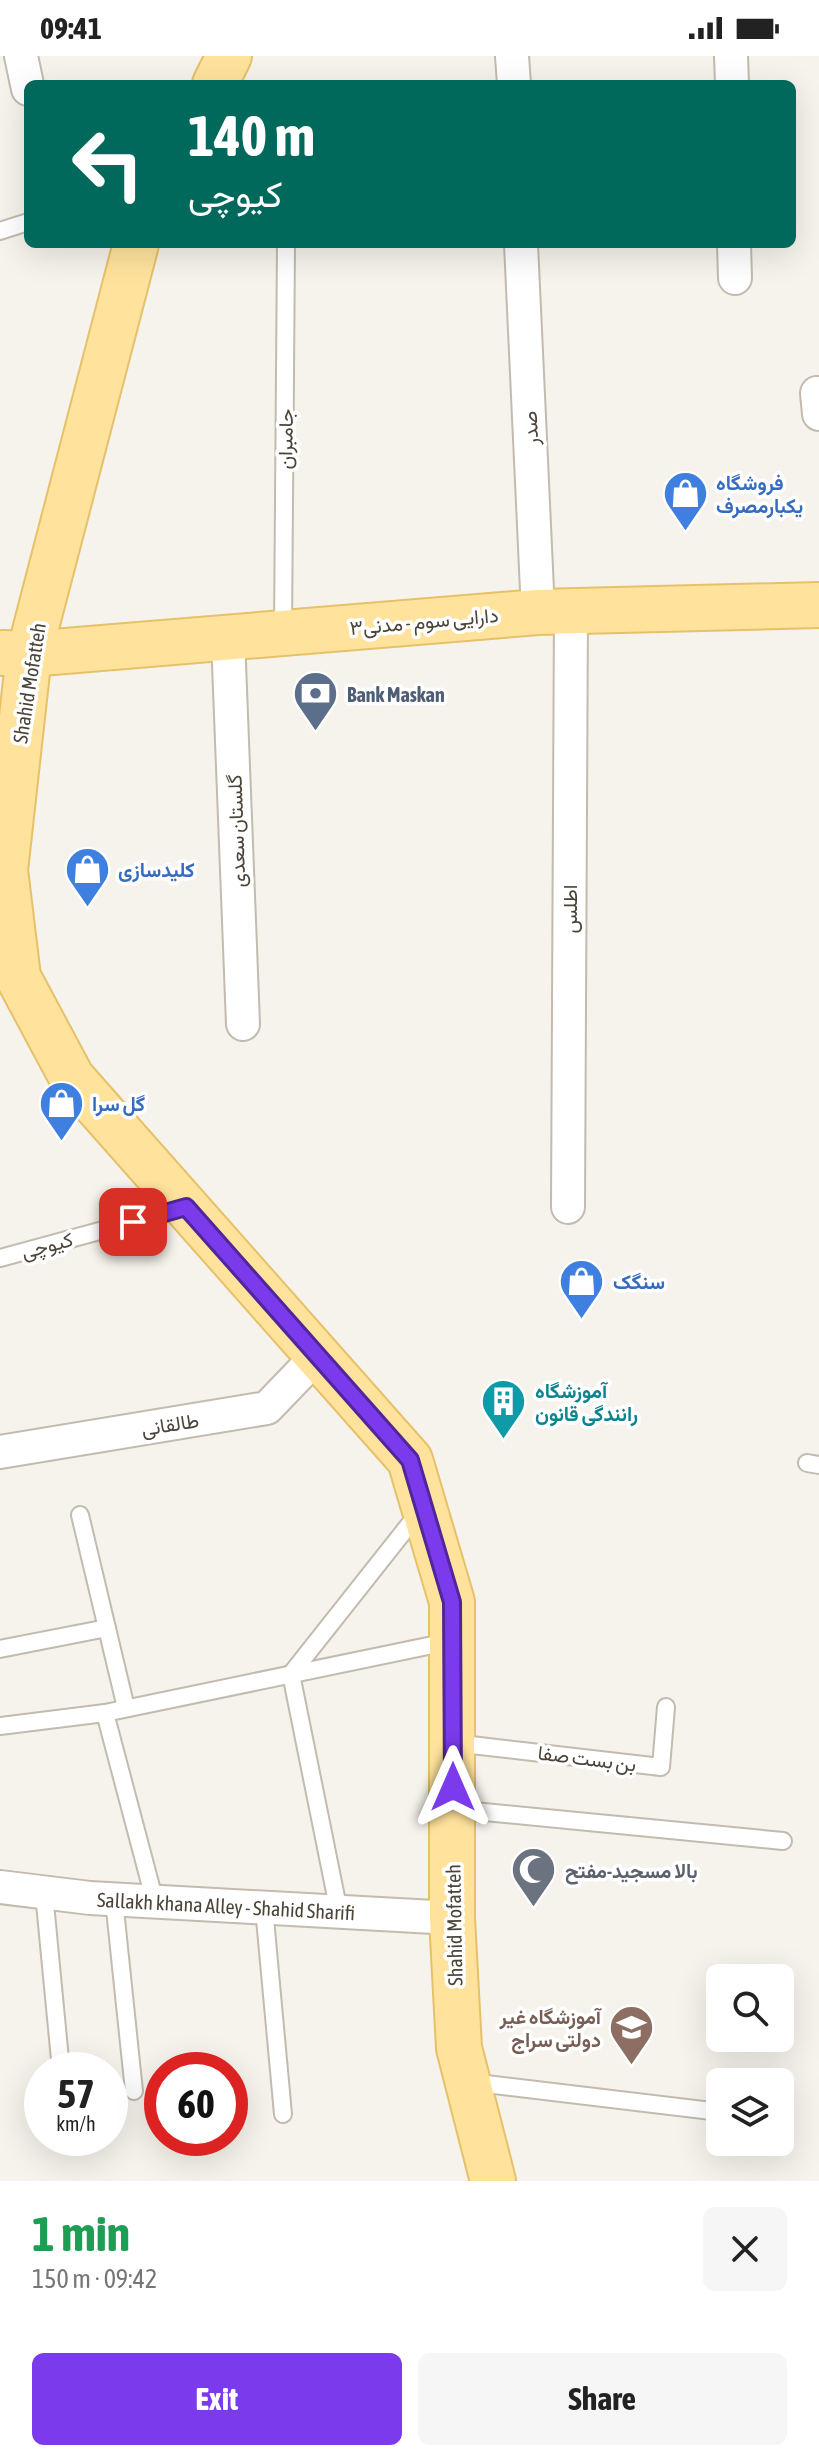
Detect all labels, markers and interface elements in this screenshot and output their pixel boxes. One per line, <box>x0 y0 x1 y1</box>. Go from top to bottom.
text: 09:41 <box>40 11 102 45</box>
text: 140 m <box>188 104 315 168</box>
icon: left <box>56 112 160 216</box>
text: کیوچی <box>188 173 282 215</box>
street label: جامبران <box>273 408 299 470</box>
street label: صدر <box>518 410 544 447</box>
shop icon: فروشگاه یکبارمصرف <box>661 470 709 533</box>
place label: فروشگاه یکبارمصرف <box>716 471 803 519</box>
street label: دارایی سوم - مدنی۳ <box>349 603 500 641</box>
street label: Shahid Mofatteh <box>8 621 50 745</box>
bank icon: Bank Maskan <box>292 670 340 733</box>
place label: Bank Maskan <box>347 683 445 706</box>
street label: گلستان سعدی <box>223 774 250 888</box>
shop icon: کلیدسازی <box>63 845 111 908</box>
place label: کلیدسازی <box>118 858 195 883</box>
street label: اطلس <box>558 885 582 933</box>
shop icon: گل سرا <box>37 1079 85 1142</box>
place label: گل سرا <box>92 1092 145 1117</box>
pin <box>99 1188 167 1256</box>
icon: arrive <box>111 1200 155 1244</box>
street label: کیوچی <box>19 1227 76 1266</box>
shop icon: سنگک <box>558 1257 606 1320</box>
place label: سنگک <box>613 1270 665 1293</box>
building icon: آموزشگاه رانندگی قانون <box>480 1378 528 1441</box>
place label: آموزشگاه رانندگی قانون <box>535 1379 638 1427</box>
street label: طالقانی <box>140 1408 201 1441</box>
street label: بن بست صفا <box>536 1741 638 1776</box>
position arrow <box>411 1745 495 1829</box>
mosque icon: بالا مسجید-مفتح <box>510 1846 558 1909</box>
place label: بالا مسجید-مفتح <box>565 1859 698 1885</box>
street label: Shahid Mofatteh <box>441 1864 467 1986</box>
street label: Sallakh khana Alley - Shahid Sharifi <box>97 1888 355 1924</box>
map controls <box>706 1964 794 2156</box>
button: search <box>706 1964 794 2052</box>
school or university icon: آموزشگاه غیر دولتی سراج <box>608 2004 656 2067</box>
place label: آموزشگاه غیر دولتی سراج <box>499 2005 603 2054</box>
speed limit sign: 60 <box>144 2052 248 2156</box>
button: layers <box>706 2068 794 2156</box>
text: 57 <box>57 2071 95 2116</box>
text: km/h <box>56 2112 96 2135</box>
text: 1 min <box>32 2206 130 2261</box>
button: close <box>703 2207 787 2291</box>
text: 150 m · 09:42 <box>32 2264 157 2294</box>
button: Exit <box>32 2353 402 2445</box>
button: Share <box>418 2353 787 2445</box>

